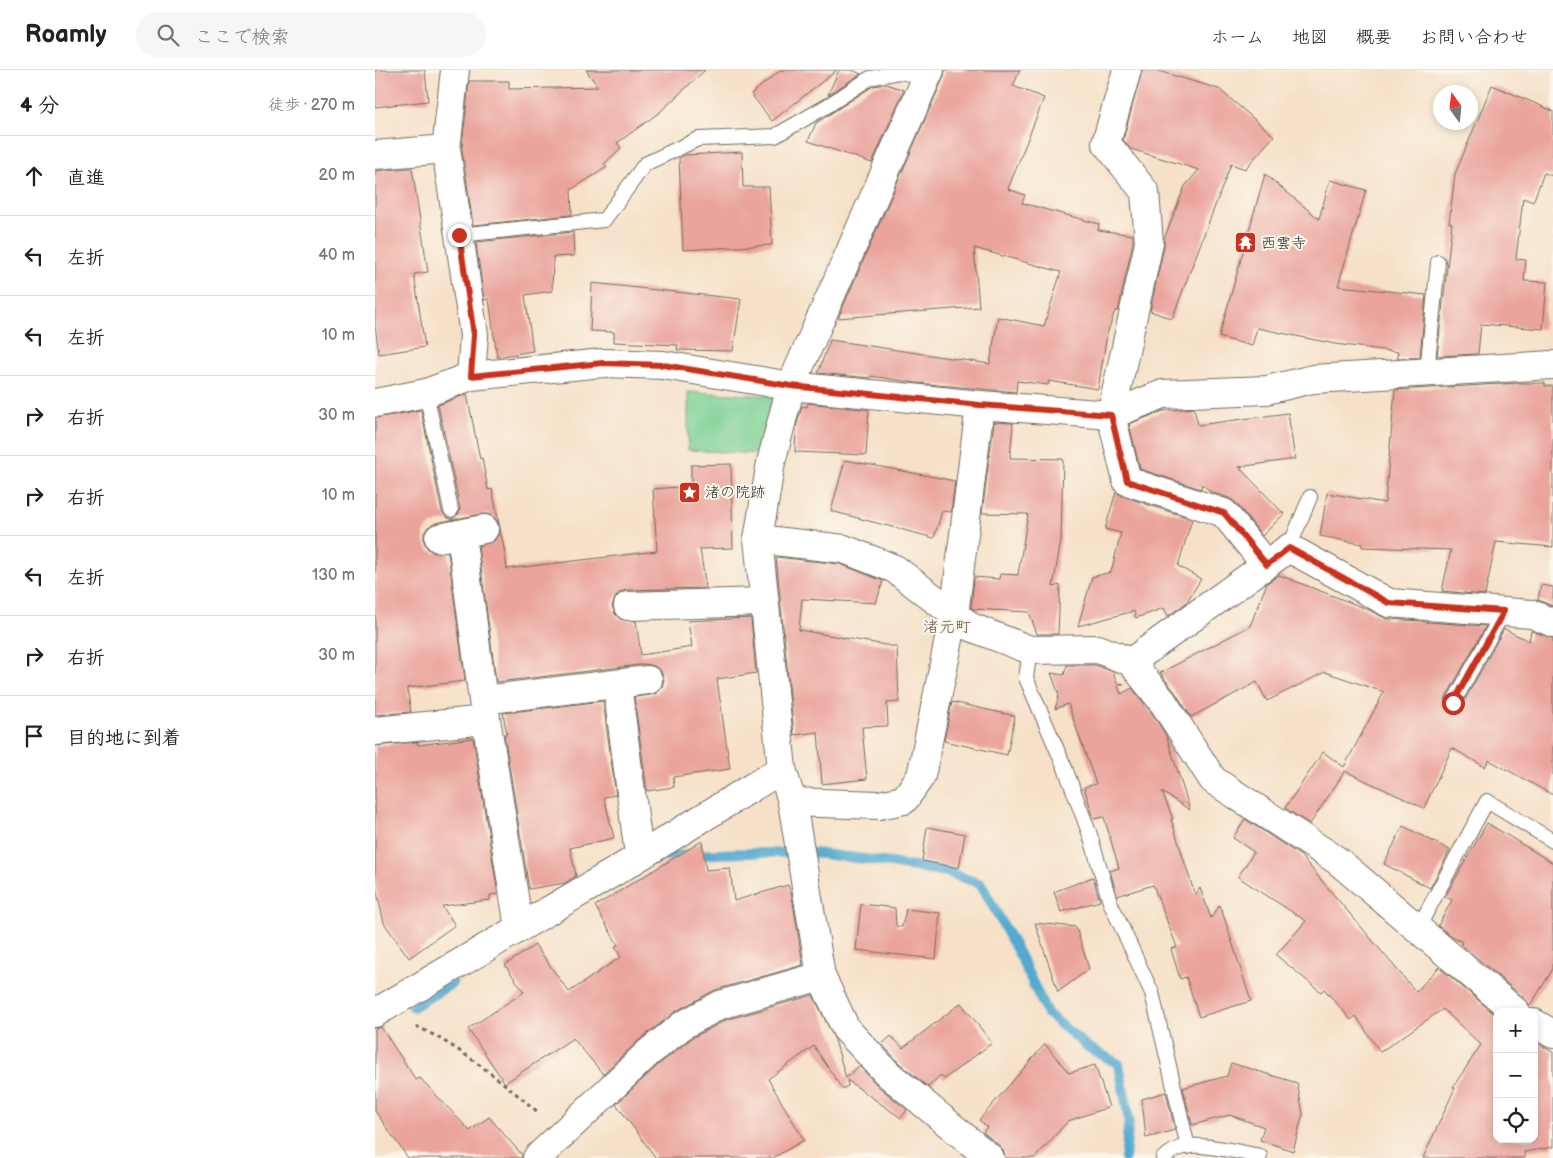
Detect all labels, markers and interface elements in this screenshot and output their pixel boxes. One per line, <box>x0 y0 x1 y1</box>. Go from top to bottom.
search box <box>136 12 486 57</box>
text: Roamly <box>25 20 106 49</box>
icon: search <box>154 21 182 49</box>
text: ここで検索 <box>194 26 289 49</box>
text: ホーム <box>1211 27 1264 48</box>
text: 地図 <box>1292 27 1328 48</box>
text: 概要 <box>1356 27 1392 48</box>
text: お問い合わせ <box>1420 27 1528 48</box>
north arrow <box>1433 85 1478 130</box>
text: 4 分 <box>20 93 59 118</box>
text: 徒歩 · 270 m <box>268 96 355 115</box>
icon: ahead <box>20 162 48 190</box>
text: 20 m <box>319 166 355 185</box>
text: 直進 <box>67 167 105 190</box>
route end <box>448 224 471 247</box>
temple icon: 西雲寺 <box>1233 231 1257 255</box>
place label: 西雲寺 <box>1261 234 1306 253</box>
icon: left <box>20 242 48 270</box>
text: 40 m <box>318 246 355 265</box>
text: 左折 <box>67 247 105 270</box>
icon: left <box>20 322 48 350</box>
text: 10 m <box>322 326 355 345</box>
text: 左折 <box>67 327 105 350</box>
icon: right <box>20 402 48 430</box>
text: 30 m <box>318 406 355 425</box>
text: 右折 <box>67 407 105 430</box>
place icon: 渚の院跡 <box>677 480 701 504</box>
icon: right <box>20 482 48 510</box>
place label: 渚の院跡 <box>705 483 765 502</box>
text: 10 m <box>322 486 355 505</box>
text: 右折 <box>67 487 105 510</box>
icon: left <box>20 562 48 590</box>
text: 130 m <box>312 566 355 585</box>
text: 左折 <box>67 567 105 590</box>
district label: 渚元町 <box>923 618 971 637</box>
icon: right <box>20 642 48 670</box>
text: 30 m <box>318 646 355 665</box>
text: 右折 <box>67 647 105 670</box>
route start <box>1442 692 1465 715</box>
icon: arrive <box>20 722 48 750</box>
text: 目的地に到着 <box>67 727 181 750</box>
map controls <box>1493 1008 1538 1143</box>
button: + <box>1493 1008 1538 1053</box>
button: − <box>1493 1053 1538 1098</box>
button: locate <box>1493 1098 1538 1143</box>

